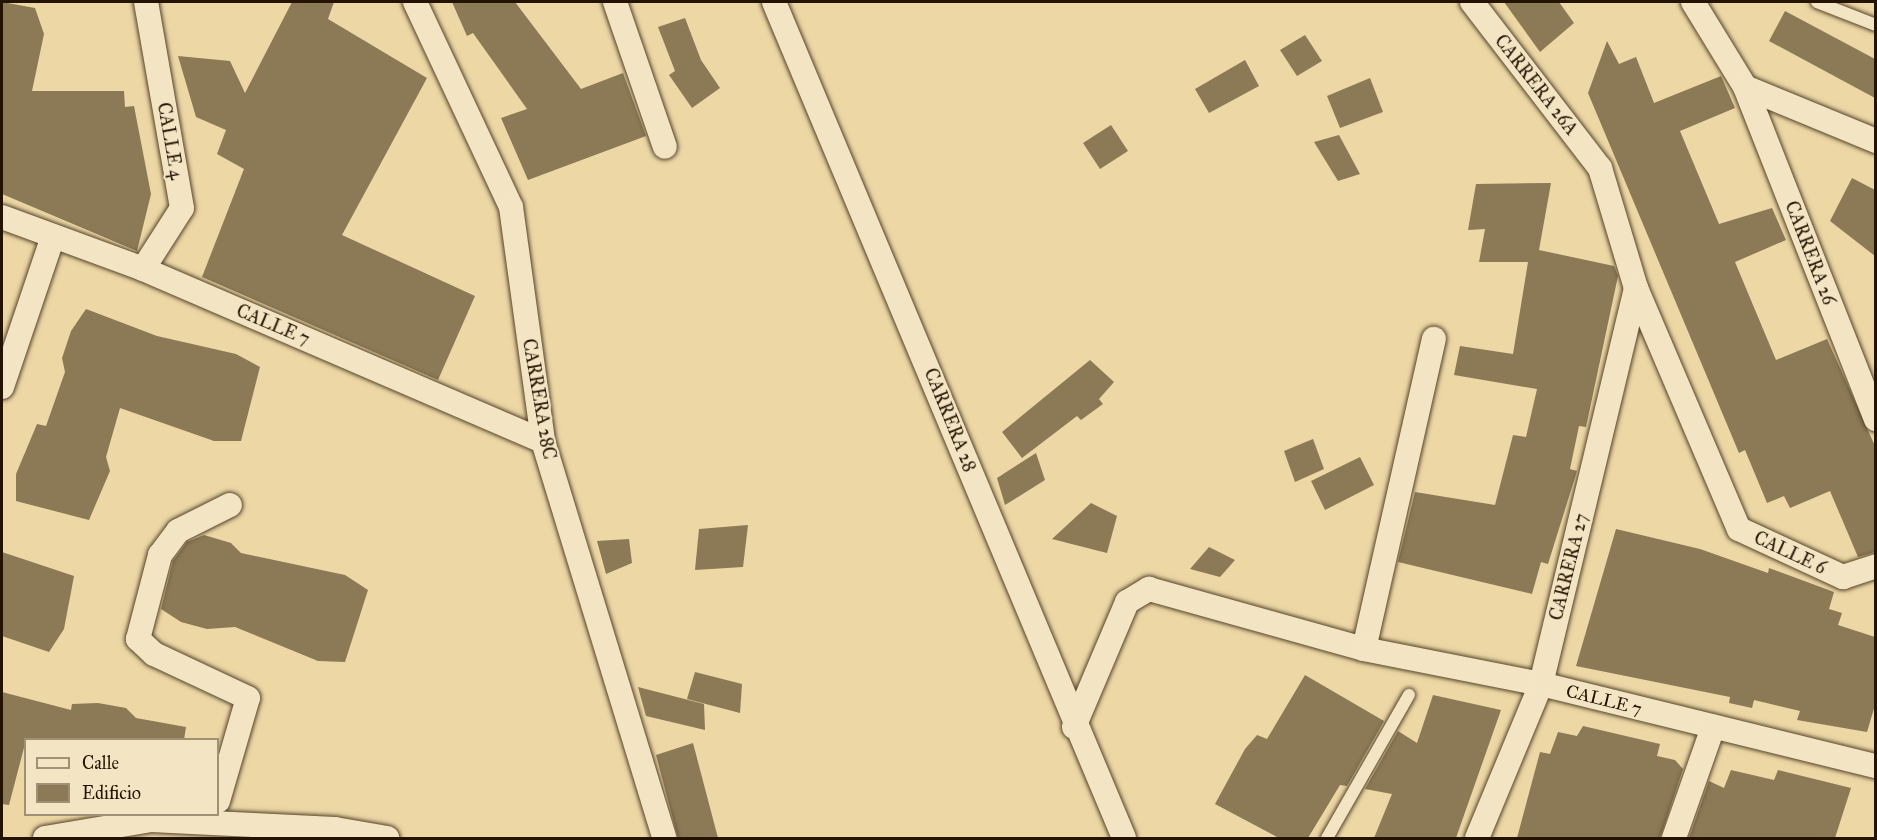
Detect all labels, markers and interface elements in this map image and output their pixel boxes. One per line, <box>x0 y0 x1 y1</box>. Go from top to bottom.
street label: CARRERA 26A <box>1490 30 1582 140</box>
street label: CALLE 4 <box>153 101 187 181</box>
street label: CARRERA 26 <box>1780 198 1840 308</box>
street label: CALLE 7 <box>233 300 313 350</box>
street label: CARRERA 28C <box>518 337 560 461</box>
street label: CARRERA 28 <box>919 365 981 475</box>
street label: CARRERA 27 <box>1545 511 1593 623</box>
street label: CALLE 6 <box>1751 527 1829 579</box>
street label: CALLE 7 <box>1564 680 1644 720</box>
legend <box>24 738 219 816</box>
text: Calle <box>82 752 119 774</box>
text: Edificio <box>82 782 141 804</box>

